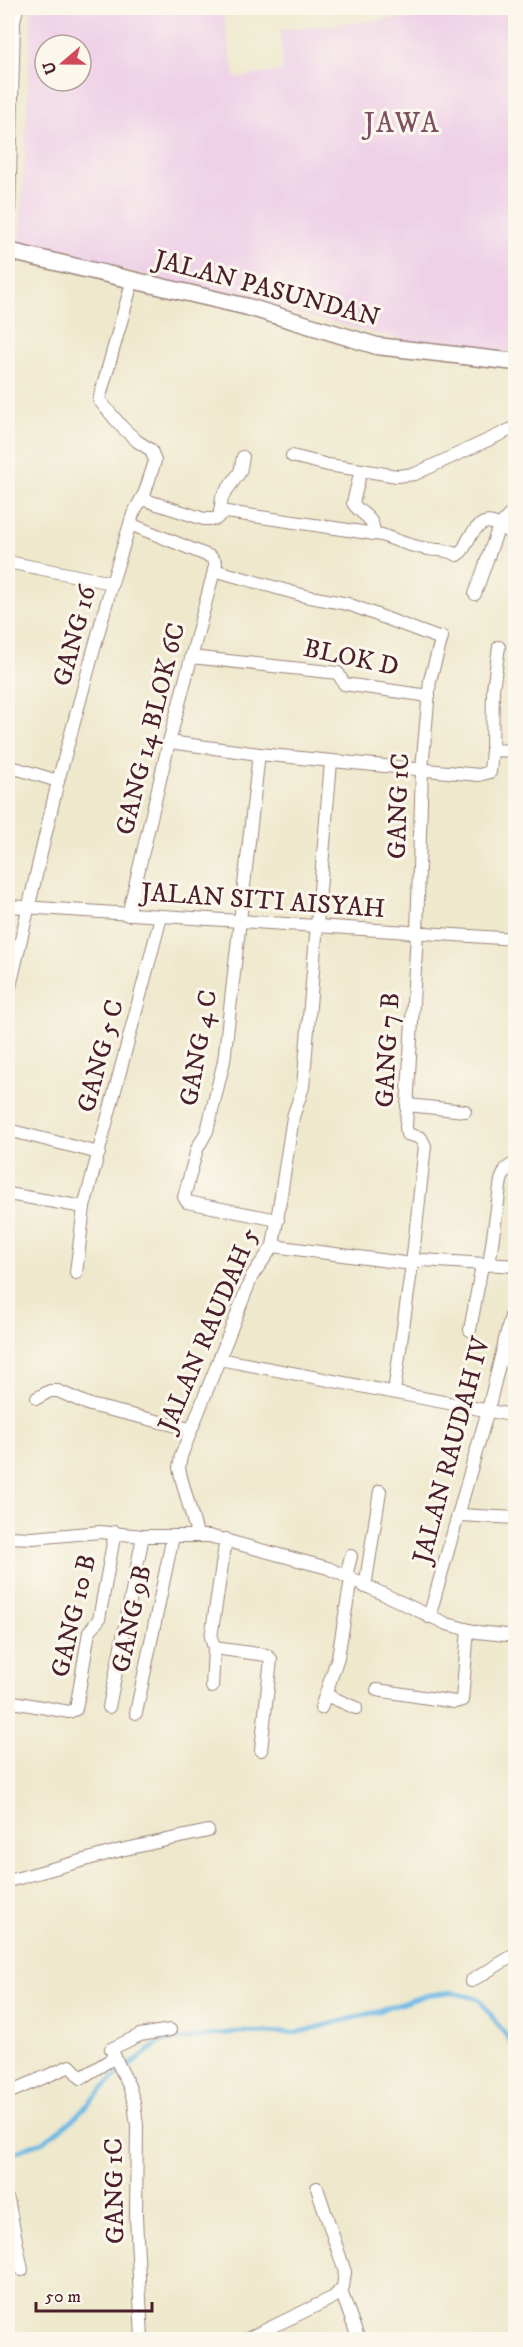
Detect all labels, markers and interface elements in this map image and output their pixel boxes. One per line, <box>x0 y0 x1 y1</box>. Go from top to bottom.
north arrow <box>33 33 93 93</box>
text: U <box>38 58 61 77</box>
district label: JAWA <box>361 106 440 141</box>
street label: JALAN PASUNDAN <box>149 242 383 335</box>
street label: GANG 16 <box>46 581 105 690</box>
street label: GANG 14 BLOK 6C <box>109 620 193 838</box>
street label: BLOK D <box>300 632 402 684</box>
street label: GANG 1C <box>381 752 417 860</box>
street label: JALAN SITI AISYAH <box>138 876 386 926</box>
street label: GANG 4 C <box>173 987 225 1109</box>
street label: GANG 7 B <box>369 992 407 1108</box>
street label: GANG 5 C <box>70 996 132 1116</box>
street label: JALAN RAUDAH 5 <box>150 1223 267 1439</box>
street label: JALAN RAUDAH IV <box>405 1333 498 1569</box>
street label: GANG 10 B <box>44 1551 104 1681</box>
street label: GANG 9B <box>105 1562 159 1676</box>
street label: GANG 1C <box>98 2138 132 2244</box>
scale bar <box>36 2275 152 2313</box>
text: 50 m <box>45 2286 81 2308</box>

